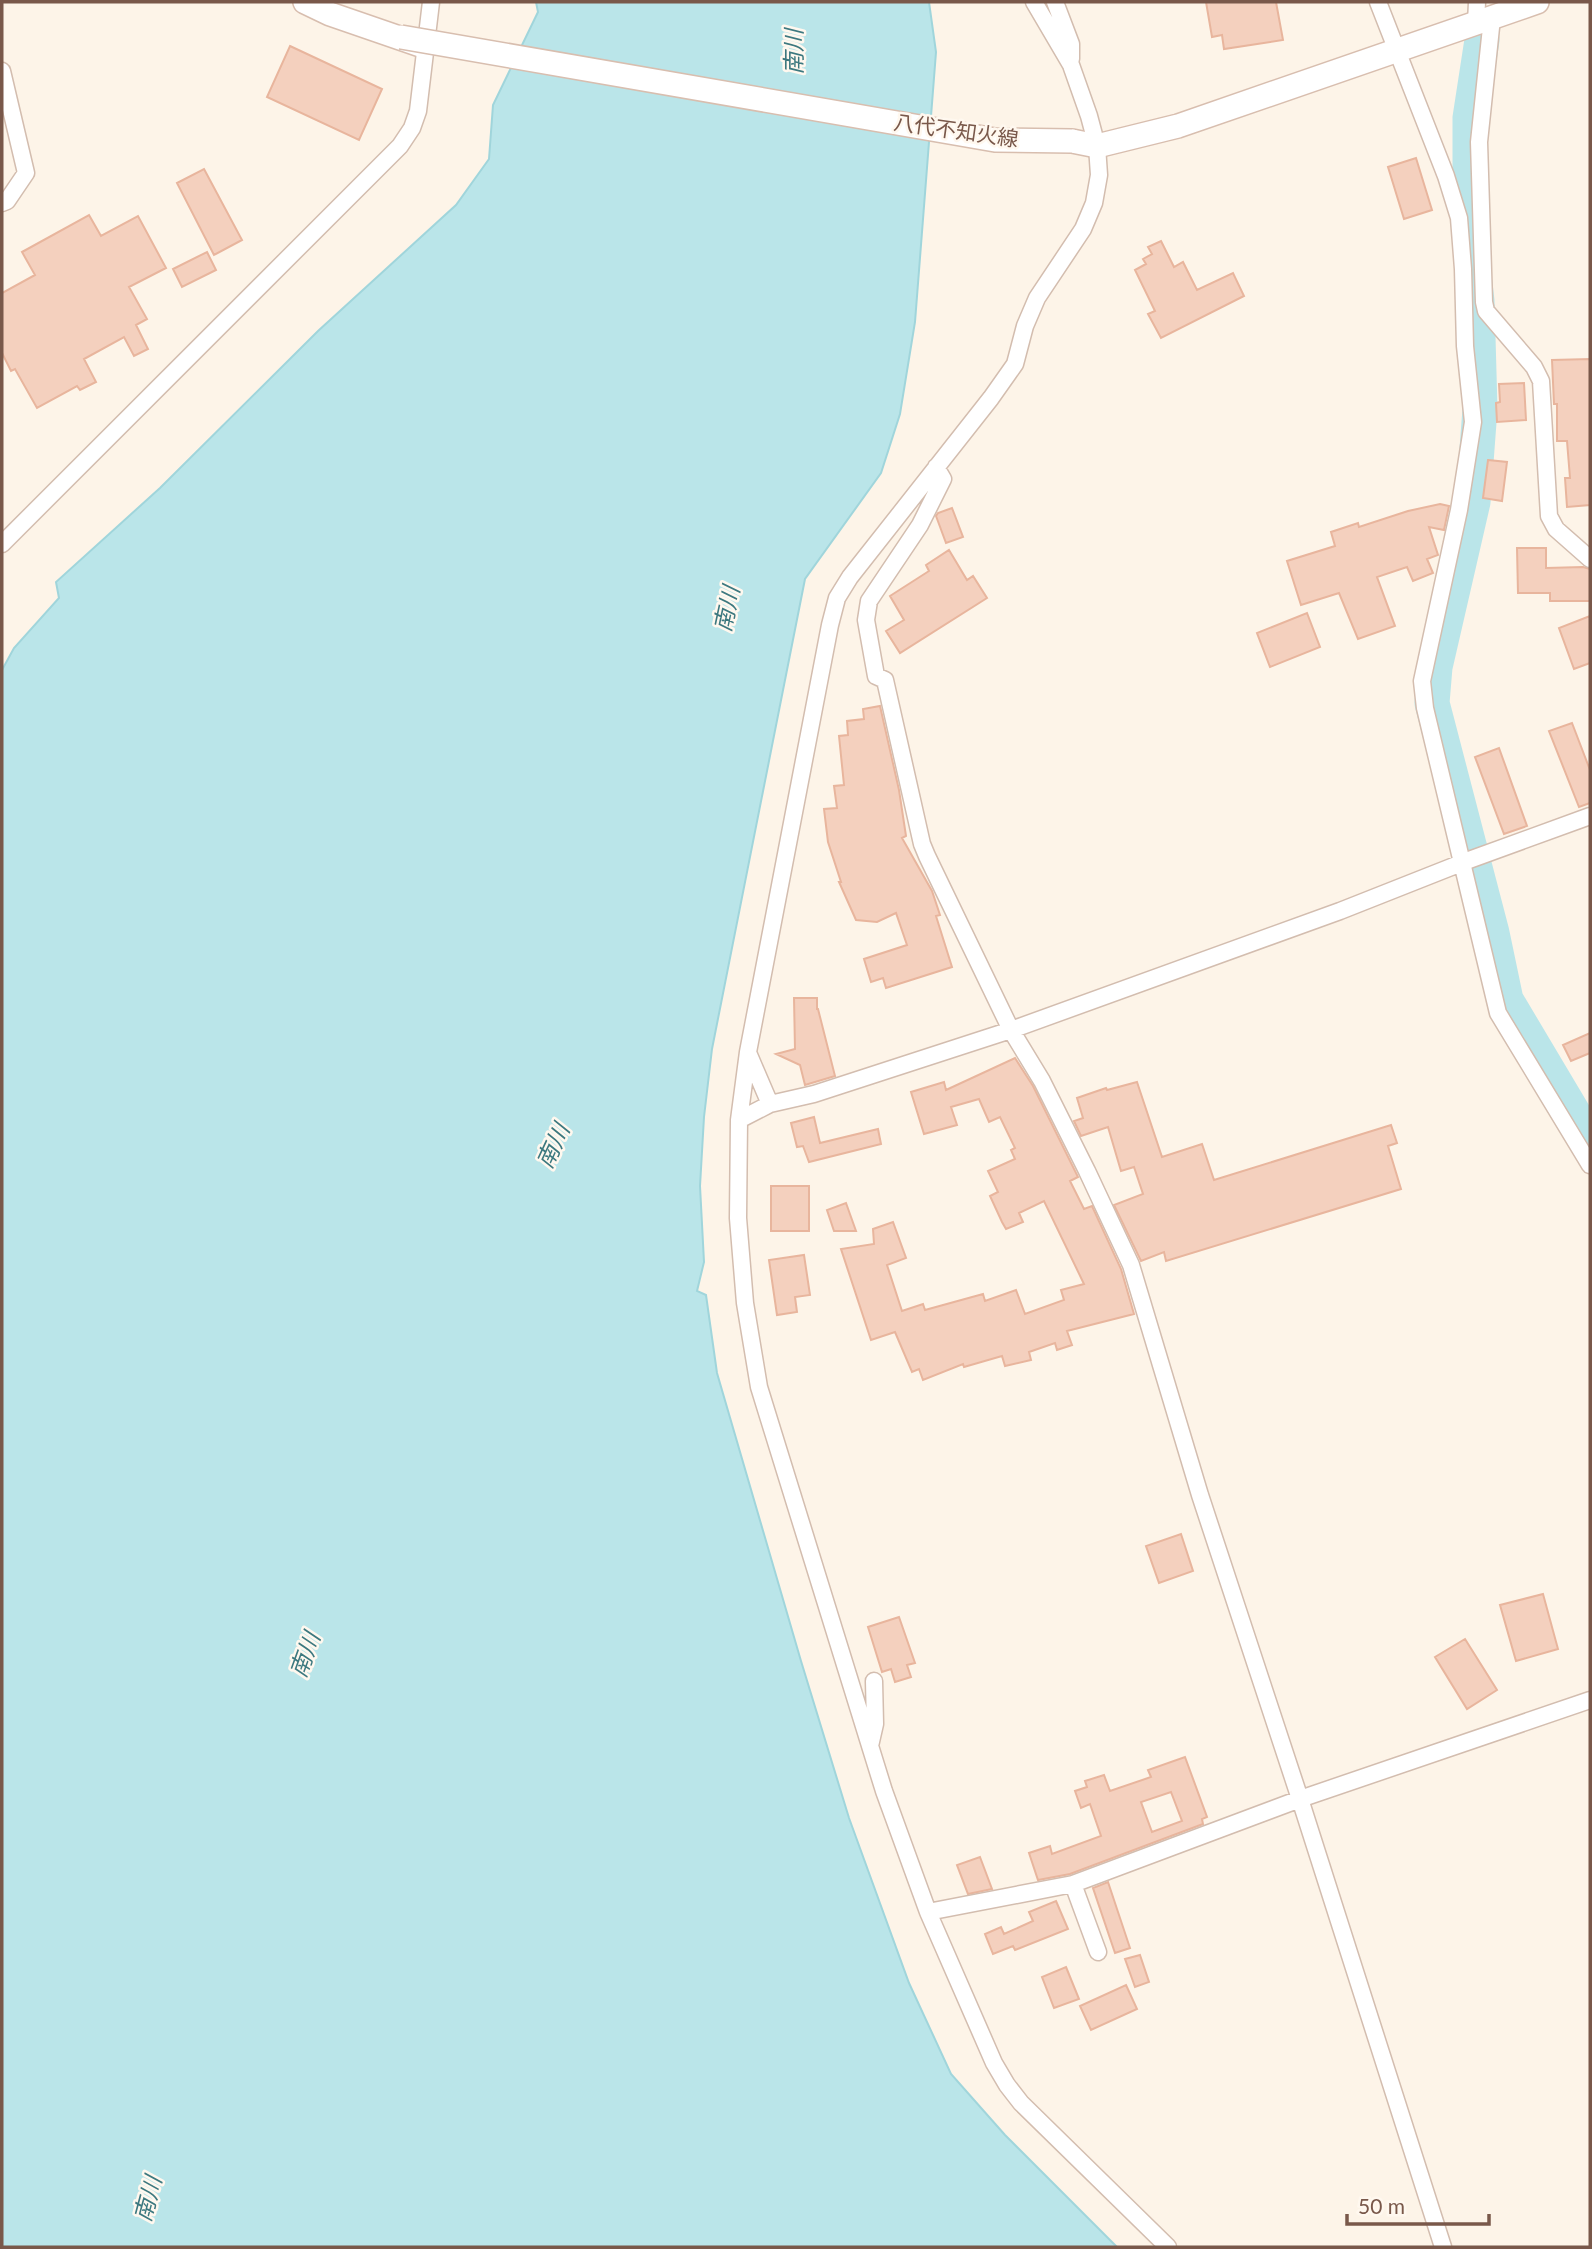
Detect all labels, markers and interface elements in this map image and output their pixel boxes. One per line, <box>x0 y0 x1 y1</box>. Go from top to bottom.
water label: 南川 <box>779 26 807 75</box>
street label: 八代不知火線 <box>892 108 1020 151</box>
water label: 南川 <box>708 580 745 634</box>
water label: 南川 <box>530 1116 576 1172</box>
water label: 南川 <box>283 1625 326 1681</box>
water label: 南川 <box>128 2170 167 2225</box>
scale bar <box>1347 2182 1489 2226</box>
text: 50 m <box>1358 2193 1405 2218</box>

